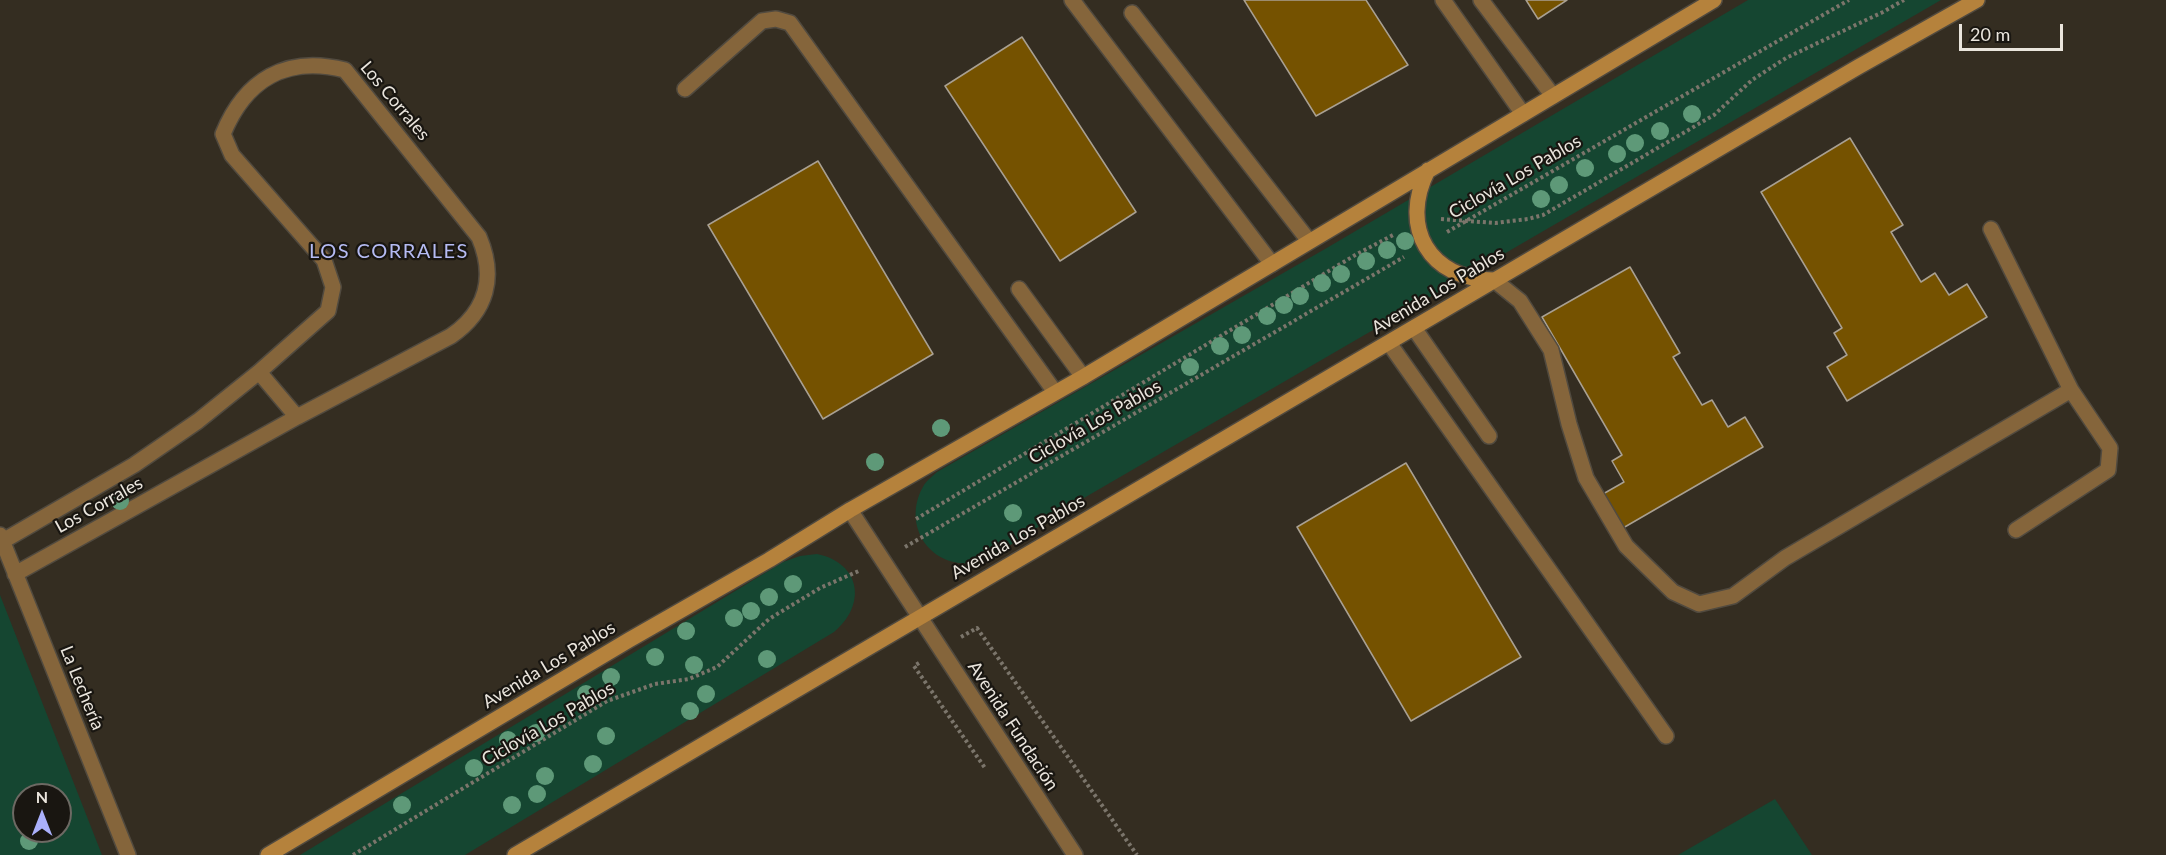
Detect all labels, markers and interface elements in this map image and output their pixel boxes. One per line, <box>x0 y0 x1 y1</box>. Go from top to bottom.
scale bar <box>1962 12 2066 50</box>
text: 20 m <box>1970 23 2010 45</box>
street label: Los Corrales <box>356 57 434 145</box>
street label: Ciclovía Los Pablos <box>1445 130 1585 224</box>
district label: LOS CORRALES <box>309 240 469 264</box>
street label: Avenida Los Pablos <box>1368 243 1508 339</box>
street label: Ciclovía Los Pablos <box>1025 375 1165 469</box>
street label: Los Corrales <box>51 472 147 538</box>
street label: Avenida Los Pablos <box>947 490 1089 584</box>
street label: Avenida Los Pablos <box>479 617 619 713</box>
street label: La Lechería <box>55 643 109 733</box>
street label: Avenida Fundación <box>963 657 1063 795</box>
street label: Ciclovía Los Pablos <box>478 677 618 771</box>
north arrow <box>12 783 72 843</box>
text: N <box>36 787 48 806</box>

